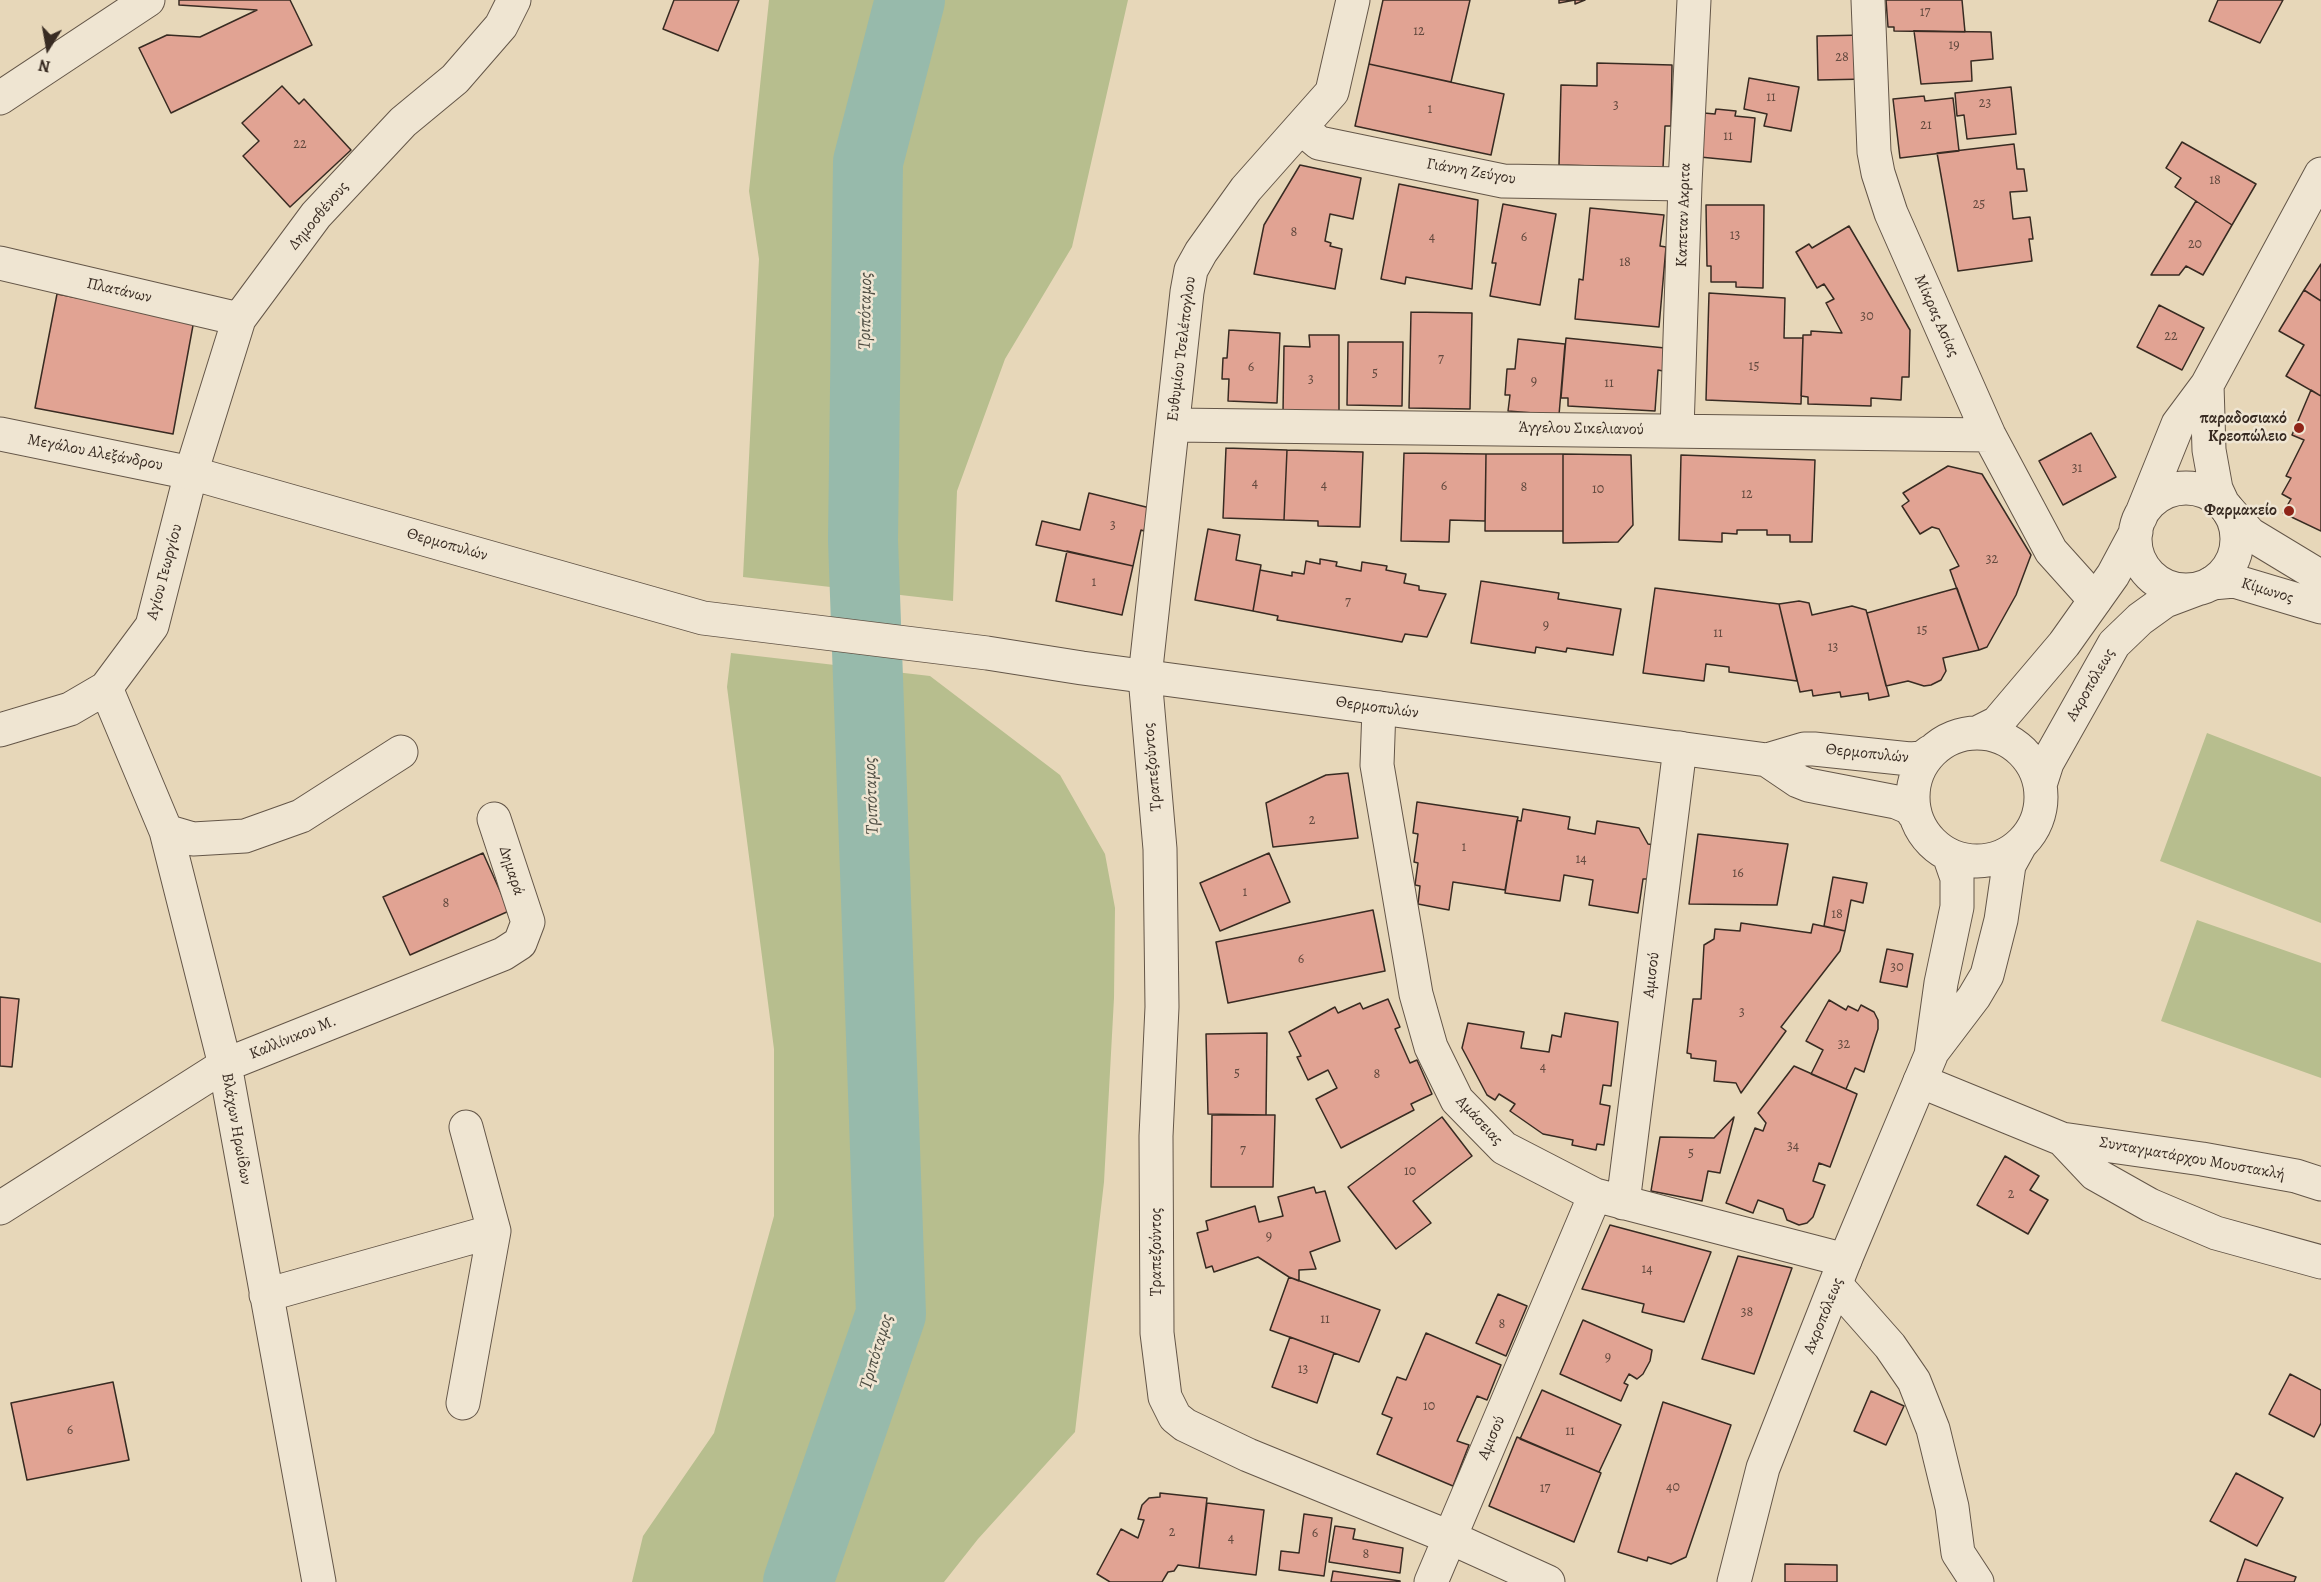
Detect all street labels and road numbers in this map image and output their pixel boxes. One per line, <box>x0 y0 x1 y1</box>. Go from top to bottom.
street label: Γιάννη Ζεύγου <box>1425 155 1517 189</box>
street label: Καπεταν Ακριτα <box>1673 162 1695 268</box>
street label: Δημοσθένους <box>285 178 353 254</box>
street label: Μίκρας Ασίας <box>1909 272 1963 360</box>
street label: Πλατάνων <box>85 274 153 308</box>
street label: Ευθυμίου Τσελέπογλου <box>1164 275 1200 423</box>
street label: Άγγελου Σικελιανού <box>1518 418 1644 440</box>
street label: Μεγάλου Αλεξάνδρου <box>26 430 164 476</box>
street label: Αγίου Γεωργίου <box>143 522 187 622</box>
street label: Θερμοπυλών <box>404 524 490 566</box>
street label: Κίμωνος <box>2239 574 2295 608</box>
street label: Ακροπόλεως <box>2063 645 2119 725</box>
street label: Θερμοπυλών <box>1335 693 1419 723</box>
street label: Τραπεζούντος <box>1140 722 1166 812</box>
street label: Θερμοπυλών <box>1825 740 1909 768</box>
street label: Δημαρά <box>494 844 528 898</box>
street label: Αμισού <box>1640 951 1664 999</box>
street label: Καλλίνικου Μ. <box>247 1012 339 1064</box>
street label: Βλάχων Ηρωίδων <box>217 1071 255 1187</box>
street label: Αμάσειας <box>1451 1092 1507 1150</box>
street label: Συνταγματάρχου Μουστακλή <box>2098 1133 2286 1185</box>
street label: Τραπεζούντος <box>1147 1208 1167 1296</box>
street label: Ακροπόλεως <box>1800 1275 1848 1357</box>
street label: Αμισού <box>1474 1413 1510 1463</box>

